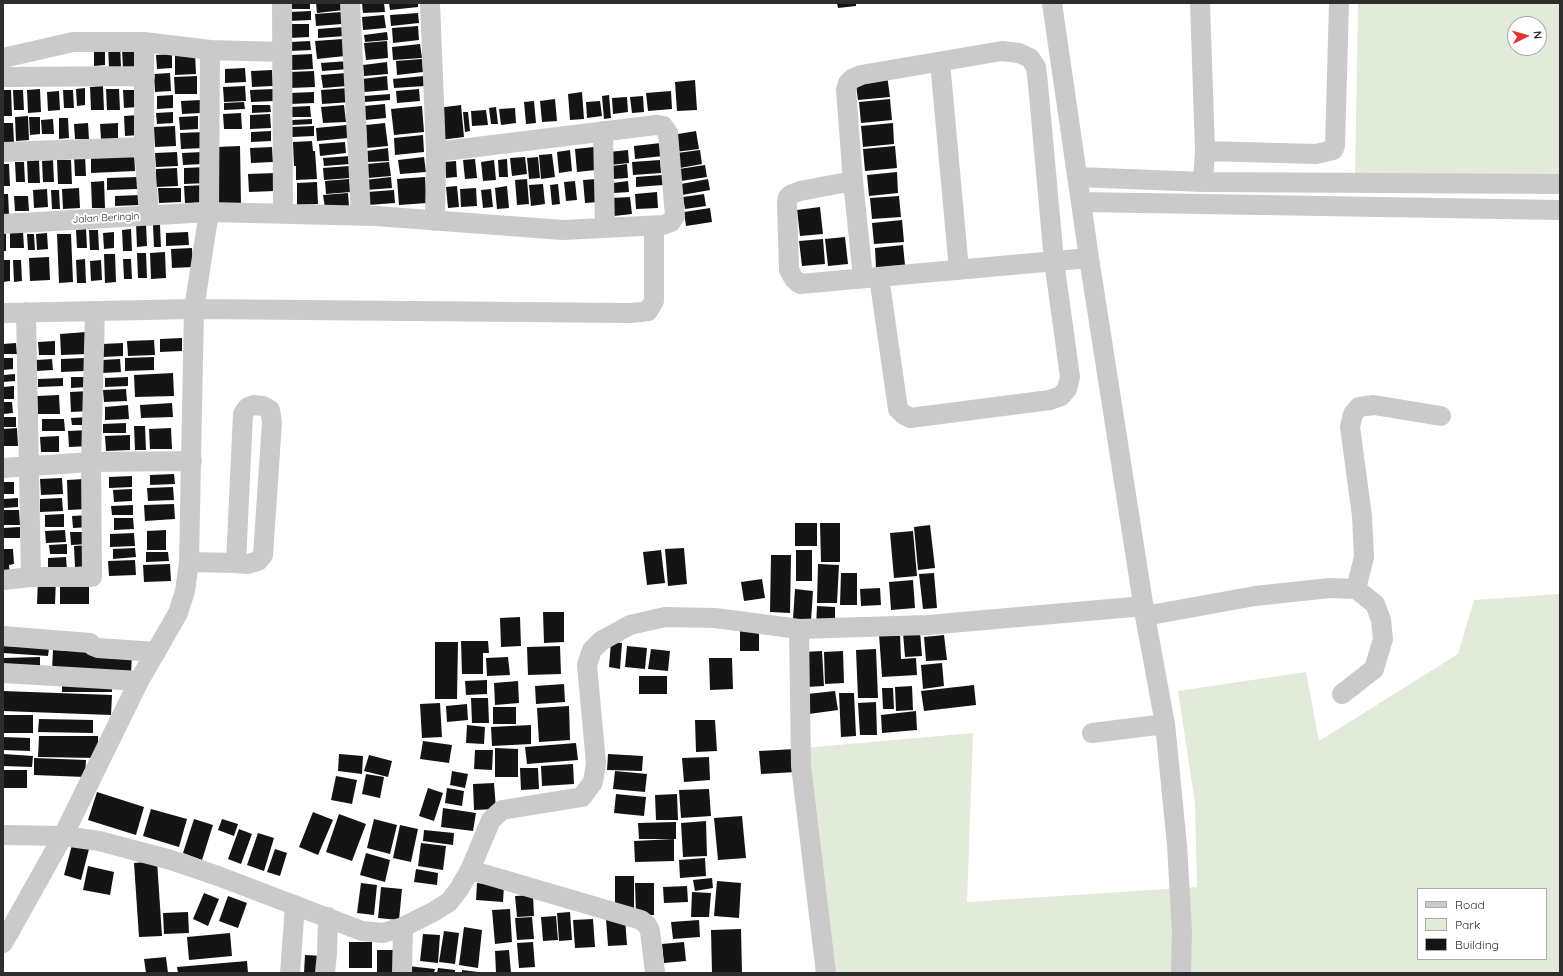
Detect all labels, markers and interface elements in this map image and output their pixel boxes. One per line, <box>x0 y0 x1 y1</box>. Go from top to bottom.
north arrow <box>1507 16 1547 56</box>
text: N <box>1531 30 1545 40</box>
street label: Jalan Beringin <box>72 210 140 226</box>
legend <box>1417 888 1547 960</box>
text: Road <box>1455 897 1485 912</box>
text: Park <box>1455 917 1480 932</box>
text: Building <box>1455 937 1499 952</box>

